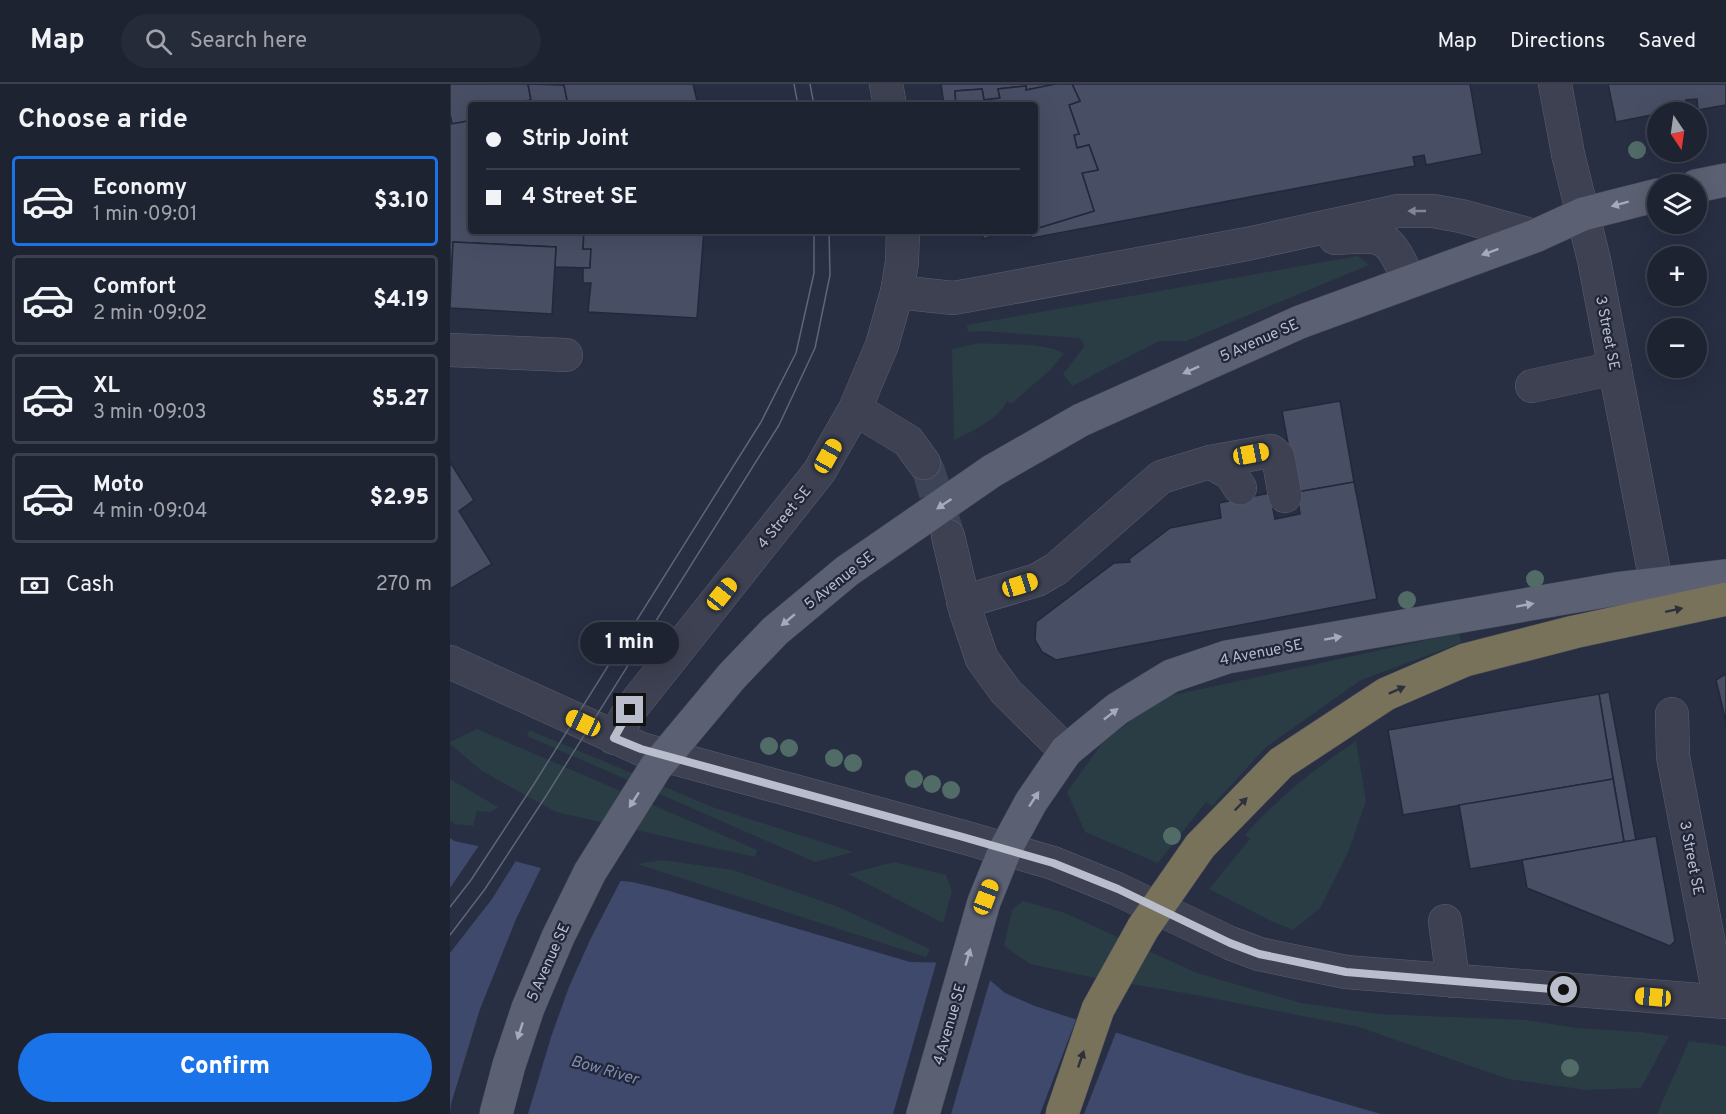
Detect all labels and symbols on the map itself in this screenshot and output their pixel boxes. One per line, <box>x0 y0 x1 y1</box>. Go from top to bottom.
north arrow <box>1647 102 1707 162</box>
one-way arrow <box>1611 200 1629 209</box>
one-way arrow <box>1407 206 1426 216</box>
one-way arrow <box>1481 247 1499 257</box>
street label: 3 Street SE <box>1590 294 1623 372</box>
street label: 5 Avenue SE <box>1217 316 1302 367</box>
one-way arrow <box>1182 365 1200 375</box>
car <box>811 436 845 476</box>
car <box>1232 442 1270 466</box>
street label: 4 Street SE <box>754 483 816 553</box>
one-way arrow <box>936 498 952 509</box>
street label: 5 Avenue SE <box>801 548 879 614</box>
car <box>1000 571 1040 599</box>
car <box>704 574 740 614</box>
one-way arrow <box>1515 601 1534 610</box>
one-way arrow <box>1665 605 1684 614</box>
one-way arrow <box>780 614 796 627</box>
callout: 1 min <box>580 623 680 665</box>
one-way arrow <box>1323 634 1342 643</box>
street label: 4 Avenue SE <box>1218 636 1304 671</box>
one-way arrow <box>1389 685 1406 694</box>
route end <box>616 696 643 723</box>
car <box>563 707 603 739</box>
one-way arrow <box>1103 708 1119 720</box>
one-way arrow <box>1028 791 1039 807</box>
one-way arrow <box>629 792 640 809</box>
one-way arrow <box>1234 797 1247 812</box>
street label: 3 Street SE <box>1674 819 1707 897</box>
car <box>971 877 1001 917</box>
street label: 5 Avenue SE <box>524 920 575 1005</box>
one-way arrow <box>964 948 973 966</box>
route start <box>1550 976 1577 1003</box>
street label: 4 Avenue SE <box>930 981 971 1067</box>
car <box>1634 986 1672 1008</box>
one-way arrow <box>515 1022 524 1040</box>
one-way arrow <box>1077 1049 1086 1067</box>
water label: Bow River <box>568 1052 642 1091</box>

